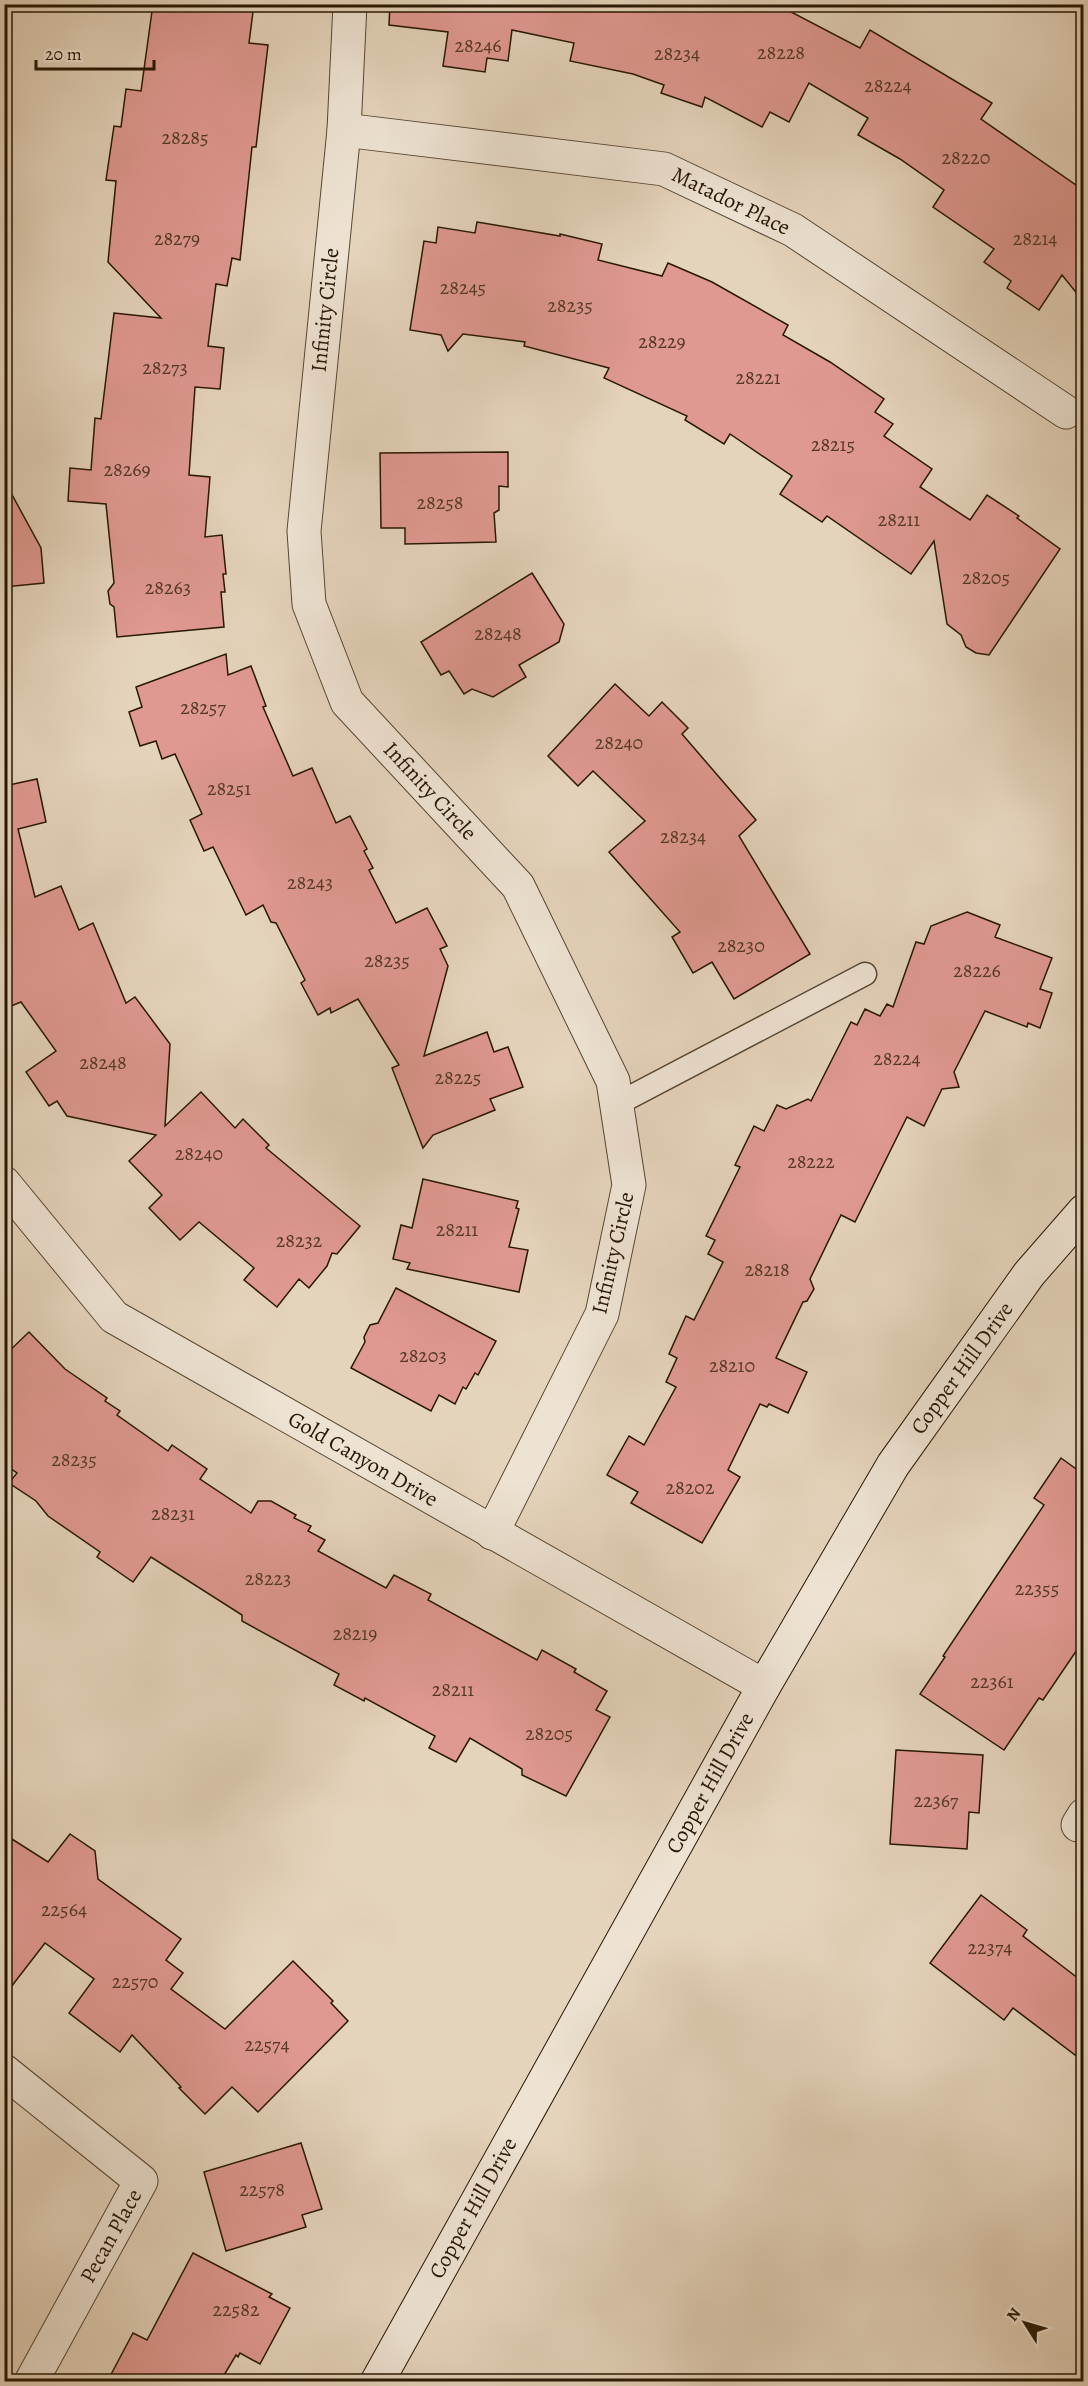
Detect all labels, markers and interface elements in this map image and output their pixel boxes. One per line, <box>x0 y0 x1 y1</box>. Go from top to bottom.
house number: 28246 <box>455 32 502 59</box>
scale bar <box>36 33 154 71</box>
house number: 28228 <box>757 39 805 66</box>
house number: 28234 <box>654 40 700 67</box>
text: 20 m <box>45 42 82 66</box>
house number: 28224 <box>864 72 912 99</box>
house number: 28285 <box>162 124 209 151</box>
house number: 28220 <box>942 144 990 171</box>
street label: Matador Place <box>667 159 795 243</box>
house number: 28279 <box>154 225 200 252</box>
house number: 28214 <box>1013 225 1057 252</box>
street label: Infinity Circle <box>304 246 346 374</box>
house number: 28245 <box>440 274 486 301</box>
house number: 28235 <box>547 292 593 319</box>
house number: 28229 <box>638 328 686 355</box>
house number: 28273 <box>142 354 188 381</box>
house number: 28221 <box>735 364 781 391</box>
house number: 28215 <box>811 431 855 458</box>
house number: 28269 <box>103 456 151 483</box>
house number: 28258 <box>417 489 464 516</box>
house number: 28211 <box>878 506 920 533</box>
house number: 28205 <box>962 564 1010 591</box>
house number: 28263 <box>145 574 191 601</box>
house number: 28248 <box>474 620 522 647</box>
house number: 28257 <box>180 694 226 721</box>
house number: 28240 <box>595 729 643 756</box>
street label: Infinity Circle <box>377 735 483 847</box>
house number: 28251 <box>207 775 251 802</box>
house number: 28234 <box>660 823 706 850</box>
house number: 28243 <box>287 869 333 896</box>
house number: 28230 <box>717 932 765 959</box>
house number: 28235 <box>364 947 410 974</box>
house number: 28226 <box>953 957 1001 984</box>
house number: 28224 <box>873 1045 921 1072</box>
house number: 28248 <box>79 1049 127 1076</box>
house number: 28225 <box>435 1064 481 1091</box>
house number: 28240 <box>175 1140 223 1167</box>
house number: 28222 <box>787 1148 835 1175</box>
street label: Infinity Circle <box>584 1189 642 1317</box>
house number: 28211 <box>436 1216 478 1243</box>
house number: 28232 <box>276 1227 323 1254</box>
house number: 28218 <box>744 1256 790 1283</box>
street label: Copper Hill Drive <box>904 1296 1020 1440</box>
house number: 28203 <box>399 1342 447 1369</box>
house number: 28210 <box>709 1352 755 1379</box>
street label: Gold Canyon Drive <box>282 1404 444 1514</box>
house number: 28235 <box>51 1446 97 1473</box>
house number: 28202 <box>666 1474 715 1501</box>
house number: 28231 <box>151 1500 195 1527</box>
house number: 28223 <box>245 1565 291 1592</box>
house number: 22355 <box>1015 1575 1059 1602</box>
house number: 28219 <box>333 1620 377 1647</box>
house number: 22361 <box>970 1668 1014 1695</box>
house number: 28211 <box>432 1676 474 1703</box>
street label: Copper Hill Drive <box>659 1707 761 1859</box>
house number: 28205 <box>525 1720 573 1747</box>
house number: 22367 <box>914 1787 959 1814</box>
house number: 22564 <box>41 1896 87 1923</box>
house number: 22374 <box>968 1934 1012 1961</box>
house number: 22570 <box>112 1968 158 1995</box>
house number: 22574 <box>244 2031 290 2058</box>
street label: Copper Hill Drive <box>422 2132 524 2284</box>
house number: 22578 <box>239 2176 285 2203</box>
street label: Pecan Place <box>73 2184 149 2288</box>
north arrow <box>995 2293 1055 2353</box>
house number: 22582 <box>213 2296 260 2323</box>
text: N <box>1002 2303 1026 2326</box>

